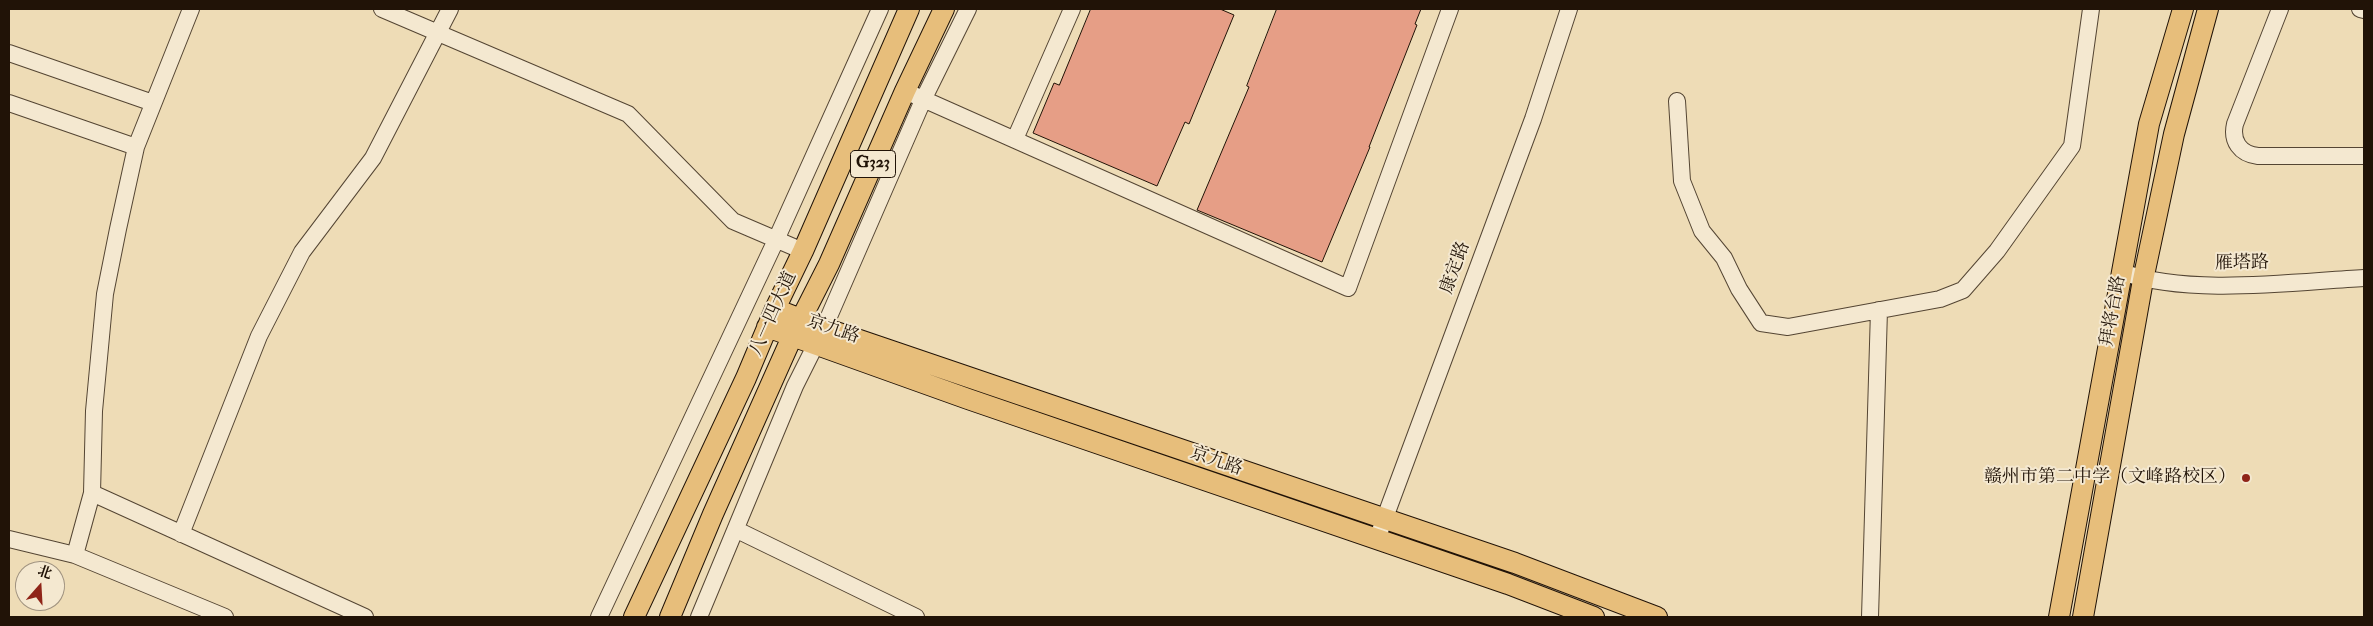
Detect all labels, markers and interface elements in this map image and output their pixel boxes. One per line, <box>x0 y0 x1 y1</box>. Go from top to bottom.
road number: G323 <box>850 150 896 178</box>
street label: 康定路 <box>1437 239 1475 297</box>
street label: 雁塔路 <box>2215 253 2269 275</box>
street label: 八一四大道 <box>746 268 802 360</box>
street label: 拜将台路 <box>2097 274 2131 348</box>
street label: 京九路 <box>804 311 862 349</box>
street label: 京九路 <box>1187 443 1245 481</box>
place label: 赣州市第二中学（文峰路校区） <box>1984 467 2236 489</box>
marker: 赣州市第二中学（文峰路校区） <box>2240 472 2252 484</box>
north arrow <box>15 561 65 611</box>
text: 北 <box>35 562 54 583</box>

